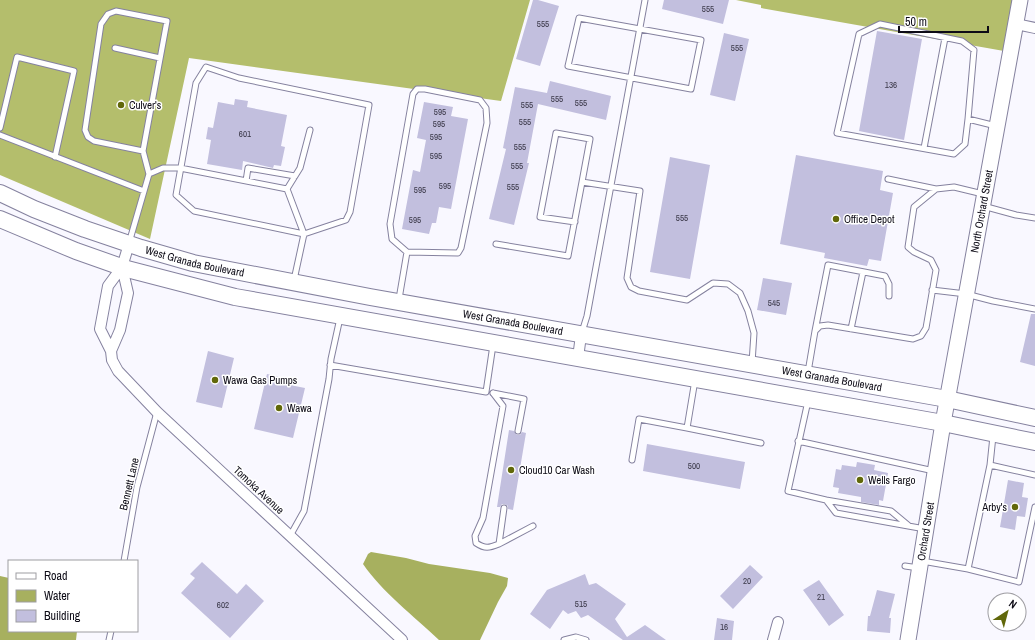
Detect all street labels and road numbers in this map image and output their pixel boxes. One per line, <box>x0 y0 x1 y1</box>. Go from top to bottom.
street label: North Orchard Street <box>967 168 996 254</box>
street label: West Granada Boulevard <box>144 243 245 280</box>
street label: West Granada Boulevard <box>462 307 564 338</box>
street label: West Granada Boulevard <box>781 363 883 394</box>
street label: Bennett Lane <box>116 456 142 512</box>
street label: Tomoka Avenue <box>231 463 287 517</box>
street label: Orchard Street <box>914 501 937 562</box>

